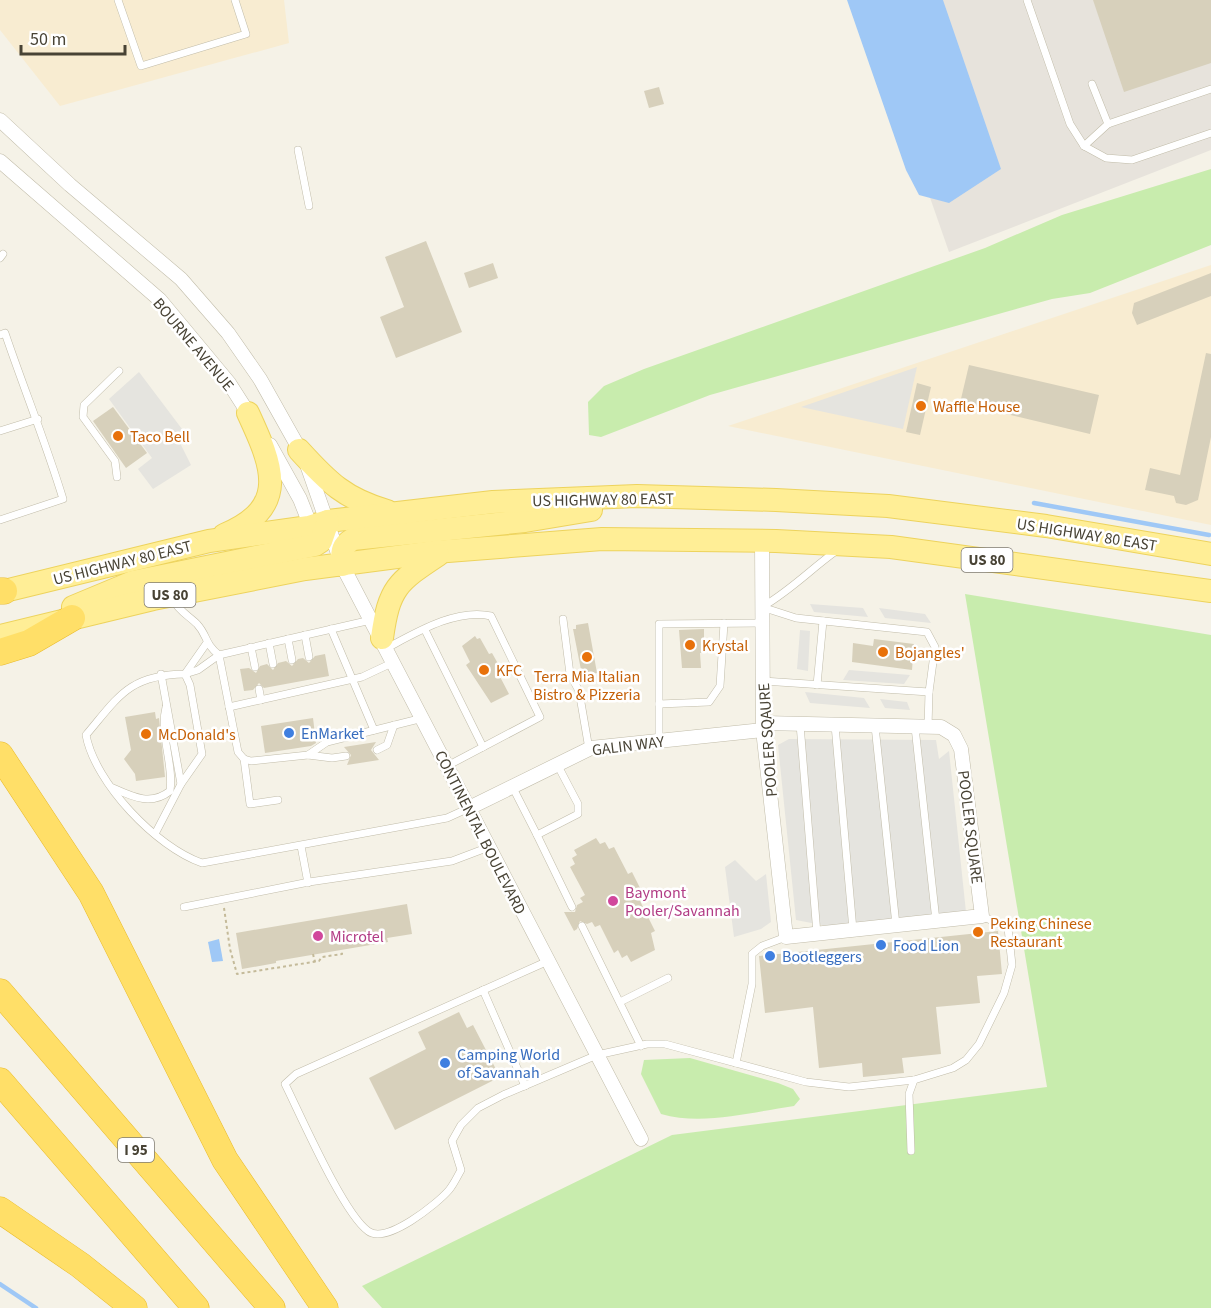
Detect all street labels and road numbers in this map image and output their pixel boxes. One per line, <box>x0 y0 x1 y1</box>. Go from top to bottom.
street label: BOURNE AVENUE <box>148 293 239 396</box>
street label: US HIGHWAY 80 EAST <box>532 488 674 512</box>
street label: US HIGHWAY 80 EAST <box>1015 513 1159 557</box>
street label: US HIGHWAY 80 EAST <box>51 535 194 591</box>
road number: US 80 <box>962 548 1012 572</box>
road number: US 80 <box>144 583 195 607</box>
street label: POOLER SQAURE <box>753 682 783 798</box>
street label: GALIN WAY <box>591 731 666 761</box>
street label: CONTINENTAL BOULEVARD <box>429 747 531 918</box>
street label: POOLER SQUARE <box>952 769 988 885</box>
road number: I 95 <box>118 1138 154 1162</box>

